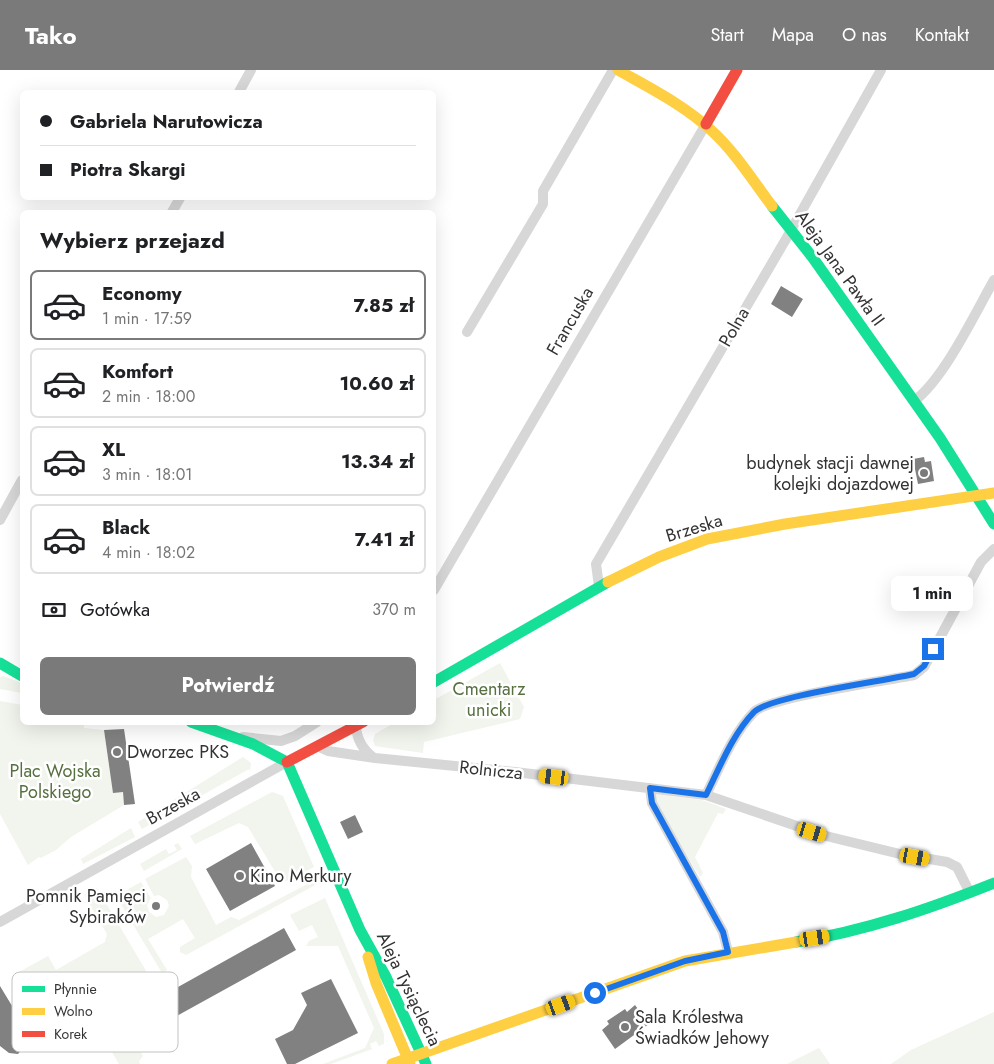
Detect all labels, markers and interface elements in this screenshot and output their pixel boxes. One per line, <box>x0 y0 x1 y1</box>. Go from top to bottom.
text: Tako <box>25 18 77 53</box>
text: Start <box>710 22 744 48</box>
text: Mapa <box>772 22 814 48</box>
text: O nas <box>842 22 887 48</box>
text: Kontakt <box>915 22 969 48</box>
text: Gabriela Narutowicza <box>70 108 263 135</box>
text: Piotra Skargi <box>70 156 186 183</box>
street label: Aleja Jana Pawła II <box>789 205 891 331</box>
text: Wybierz przejazd <box>40 224 225 256</box>
text: Economy <box>102 280 182 307</box>
street label: Francuska <box>540 282 600 360</box>
icon: car <box>42 283 87 328</box>
text: 7.85 zł <box>353 292 414 319</box>
street label: Polna <box>712 303 756 351</box>
text: 1 min · 17:59 <box>102 307 192 330</box>
text: Komfort <box>102 358 173 385</box>
icon: car <box>42 361 87 406</box>
text: 10.60 zł <box>340 370 414 397</box>
text: 2 min · 18:00 <box>102 385 195 408</box>
text: XL <box>102 436 125 463</box>
icon: car <box>42 439 87 484</box>
text: 13.34 zł <box>341 448 414 475</box>
place label: budynek stacji dawnej kolejki dojazdowej <box>746 450 914 497</box>
text: 3 min · 18:01 <box>102 463 193 486</box>
marker: budynek stacji dawnej kolejki dojazdowej <box>918 467 930 479</box>
street label: Brzeska <box>663 507 725 549</box>
text: Black <box>102 514 150 541</box>
icon: car <box>42 517 87 562</box>
text: 7.41 zł <box>355 526 414 553</box>
text: 4 min · 18:02 <box>102 541 195 564</box>
callout: 1 min <box>892 576 974 612</box>
text: 1 min <box>912 582 952 605</box>
icon: cash <box>40 596 68 624</box>
text: Gotówka <box>80 596 150 623</box>
text: 370 m <box>372 598 416 621</box>
route end <box>922 638 944 660</box>
button: Potwierdź <box>40 657 416 715</box>
park label: Cmentarz unicki <box>452 676 526 723</box>
place label: Dworzec PKS <box>127 739 229 765</box>
marker: Dworzec PKS <box>111 746 123 758</box>
street label: Rolnicza <box>458 754 524 786</box>
park label: Plac Wojska Polskiego <box>9 758 101 805</box>
car <box>538 768 569 786</box>
street label: Brzeska <box>141 781 205 831</box>
car <box>795 820 828 844</box>
car <box>898 847 931 867</box>
place label: Kino Merkury <box>250 863 351 889</box>
marker: Kino Merkury <box>234 870 246 882</box>
place label: Pomnik Pamięci Sybiraków <box>26 883 147 930</box>
marker: Pomnik Pamięci Sybiraków <box>150 900 162 912</box>
street label: Aleja Tysiąclecia <box>370 927 448 1051</box>
car <box>799 928 830 948</box>
legend <box>12 972 178 1052</box>
text: Płynnie <box>54 979 97 999</box>
route start <box>584 982 606 1004</box>
car <box>544 993 577 1017</box>
text: Wolno <box>54 1001 93 1021</box>
place label: Sala Królestwa Świadków Jehowy <box>635 1004 769 1051</box>
marker: Sala Królestwa Świadków Jehowy <box>619 1021 631 1033</box>
text: Korek <box>54 1024 88 1044</box>

